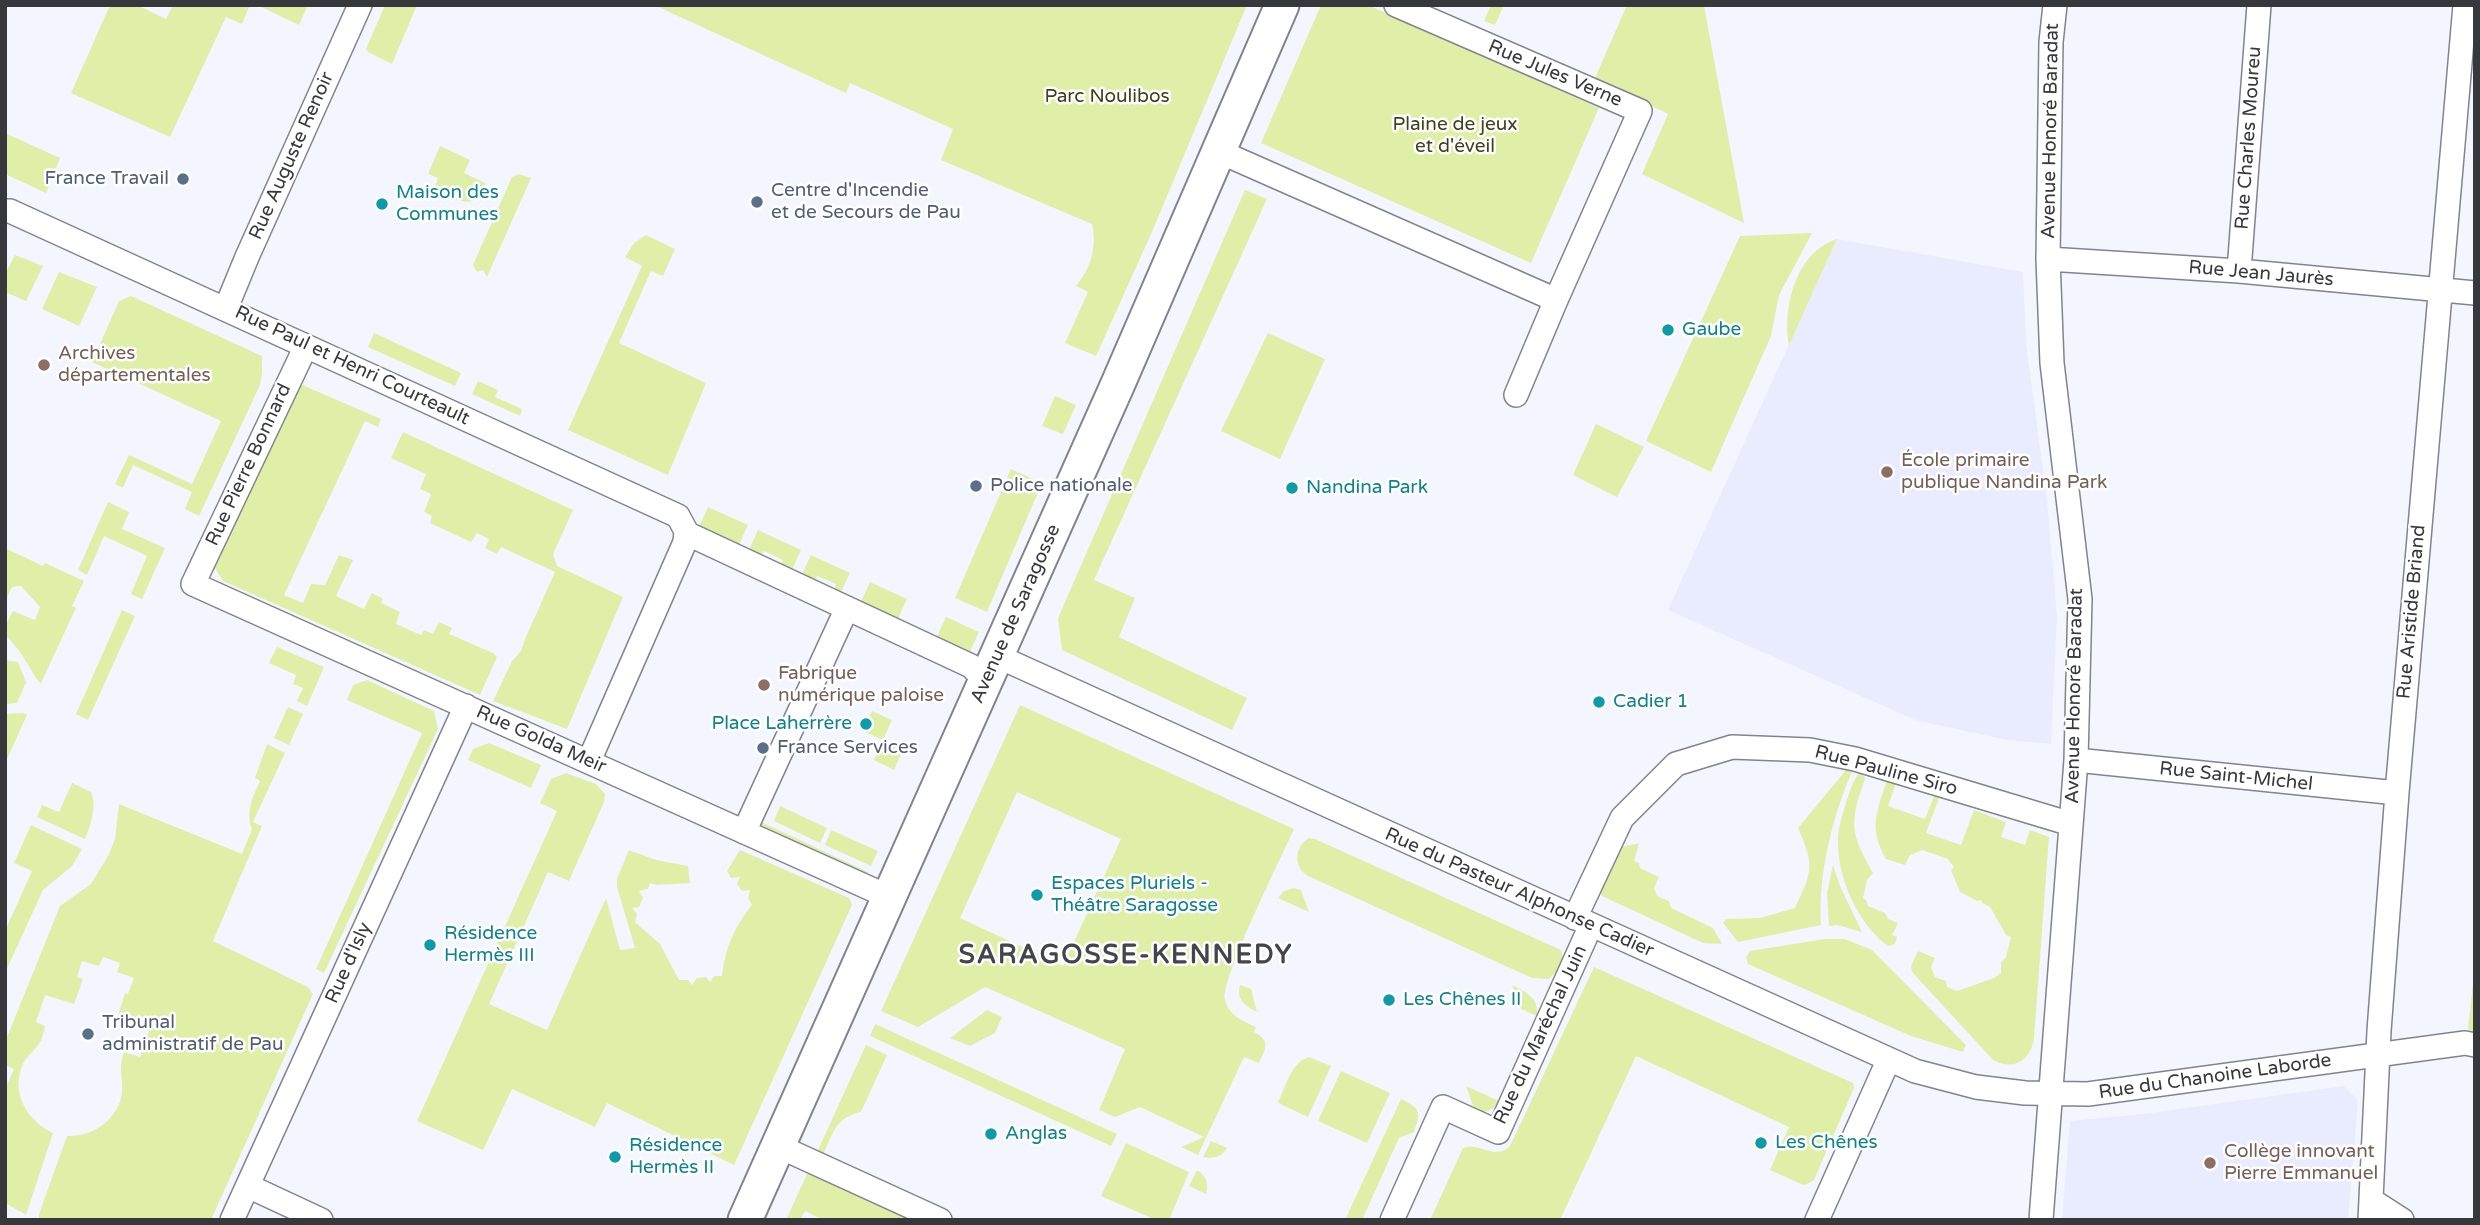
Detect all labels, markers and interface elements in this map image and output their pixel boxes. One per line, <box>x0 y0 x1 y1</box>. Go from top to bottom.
street label: Avenue Honoré Baradat <box>2038 23 2064 239</box>
street label: Rue Jules Verne <box>1485 36 1625 112</box>
street label: Rue Charles Moureu <box>2231 46 2267 230</box>
street label: Rue Auguste Renoir <box>245 69 339 243</box>
park label: Parc Noulibos <box>1044 86 1170 108</box>
park label: Plaine de jeux et d'éveil <box>1393 114 1517 158</box>
place label: France Travail <box>44 168 169 190</box>
marker: France Travail <box>175 171 191 187</box>
place label: Centre d'Incendie et de Secours de Pau <box>771 180 961 224</box>
place label: Maison des Communes <box>396 182 499 226</box>
marker: Centre d'Incendie et de Secours de Pau <box>749 194 765 210</box>
marker: Maison des Communes <box>374 196 390 212</box>
street label: Rue Jean Jaurès <box>2188 256 2334 292</box>
street label: Rue Paul et Henri Courteault <box>231 301 473 431</box>
place label: Gaube <box>1682 319 1741 341</box>
marker: Gaube <box>1660 322 1676 338</box>
place label: Archives départementales <box>58 343 211 387</box>
marker: Archives départementales <box>36 357 52 373</box>
street label: Rue Pierre Bonnard <box>201 380 297 550</box>
place label: École primaire publique Nandina Park <box>1901 450 2107 494</box>
marker: École primaire publique Nandina Park <box>1879 464 1895 480</box>
place label: Police nationale <box>990 475 1133 497</box>
place label: Nandina Park <box>1306 477 1428 499</box>
marker: Police nationale <box>968 478 984 494</box>
marker: Nandina Park <box>1284 480 1300 496</box>
street label: Avenue de Saragosse <box>966 521 1066 707</box>
street label: Rue Aristide Briand <box>2393 524 2431 700</box>
street label: Avenue Honoré Baradat <box>2062 588 2088 804</box>
place label: Fabrique numérique paloise <box>778 663 944 707</box>
marker: Fabrique numérique paloise <box>756 677 772 693</box>
place label: Cadier 1 <box>1613 691 1689 713</box>
marker: Cadier 1 <box>1591 694 1607 710</box>
street label: Rue Golda Meir <box>472 701 610 779</box>
place label: Place Laherrère <box>711 713 852 735</box>
marker: Place Laherrère <box>858 716 874 732</box>
place label: France Services <box>777 737 918 759</box>
marker: France Services <box>755 740 771 756</box>
street label: Rue Pauline Siro <box>1812 741 1960 801</box>
street label: Rue Saint-Michel <box>2158 758 2314 796</box>
street label: Rue du Pasteur Alphonse Cadier <box>1381 823 1657 963</box>
place label: Espaces Pluriels - Théâtre Saragosse <box>1051 873 1218 917</box>
marker: Espaces Pluriels - Théâtre Saragosse <box>1029 887 1045 903</box>
street label: Rue d'Isly <box>321 919 377 1007</box>
place label: Résidence Hermès III <box>444 923 537 967</box>
marker: Résidence Hermès III <box>422 937 438 953</box>
district label: SARAGOSSE-KENNEDY <box>961 940 1291 972</box>
street label: Rue du Maréchal Juin <box>1489 942 1593 1128</box>
place label: Les Chênes II <box>1403 989 1522 1011</box>
marker: Les Chênes II <box>1381 992 1397 1008</box>
place label: Tribunal administratif de Pau <box>102 1012 283 1056</box>
marker: Tribunal administratif de Pau <box>80 1026 96 1042</box>
street label: Rue du Chanoine Laborde <box>2097 1049 2333 1105</box>
place label: Anglas <box>1005 1123 1067 1145</box>
marker: Anglas <box>983 1126 999 1142</box>
place label: Les Chênes <box>1775 1132 1878 1154</box>
place label: Résidence Hermès II <box>629 1135 722 1179</box>
marker: Les Chênes <box>1753 1135 1769 1151</box>
place label: Collège innovant Pierre Emmanuel <box>2224 1141 2378 1185</box>
marker: Résidence Hermès II <box>607 1149 623 1165</box>
marker: Collège innovant Pierre Emmanuel <box>2202 1155 2218 1171</box>

